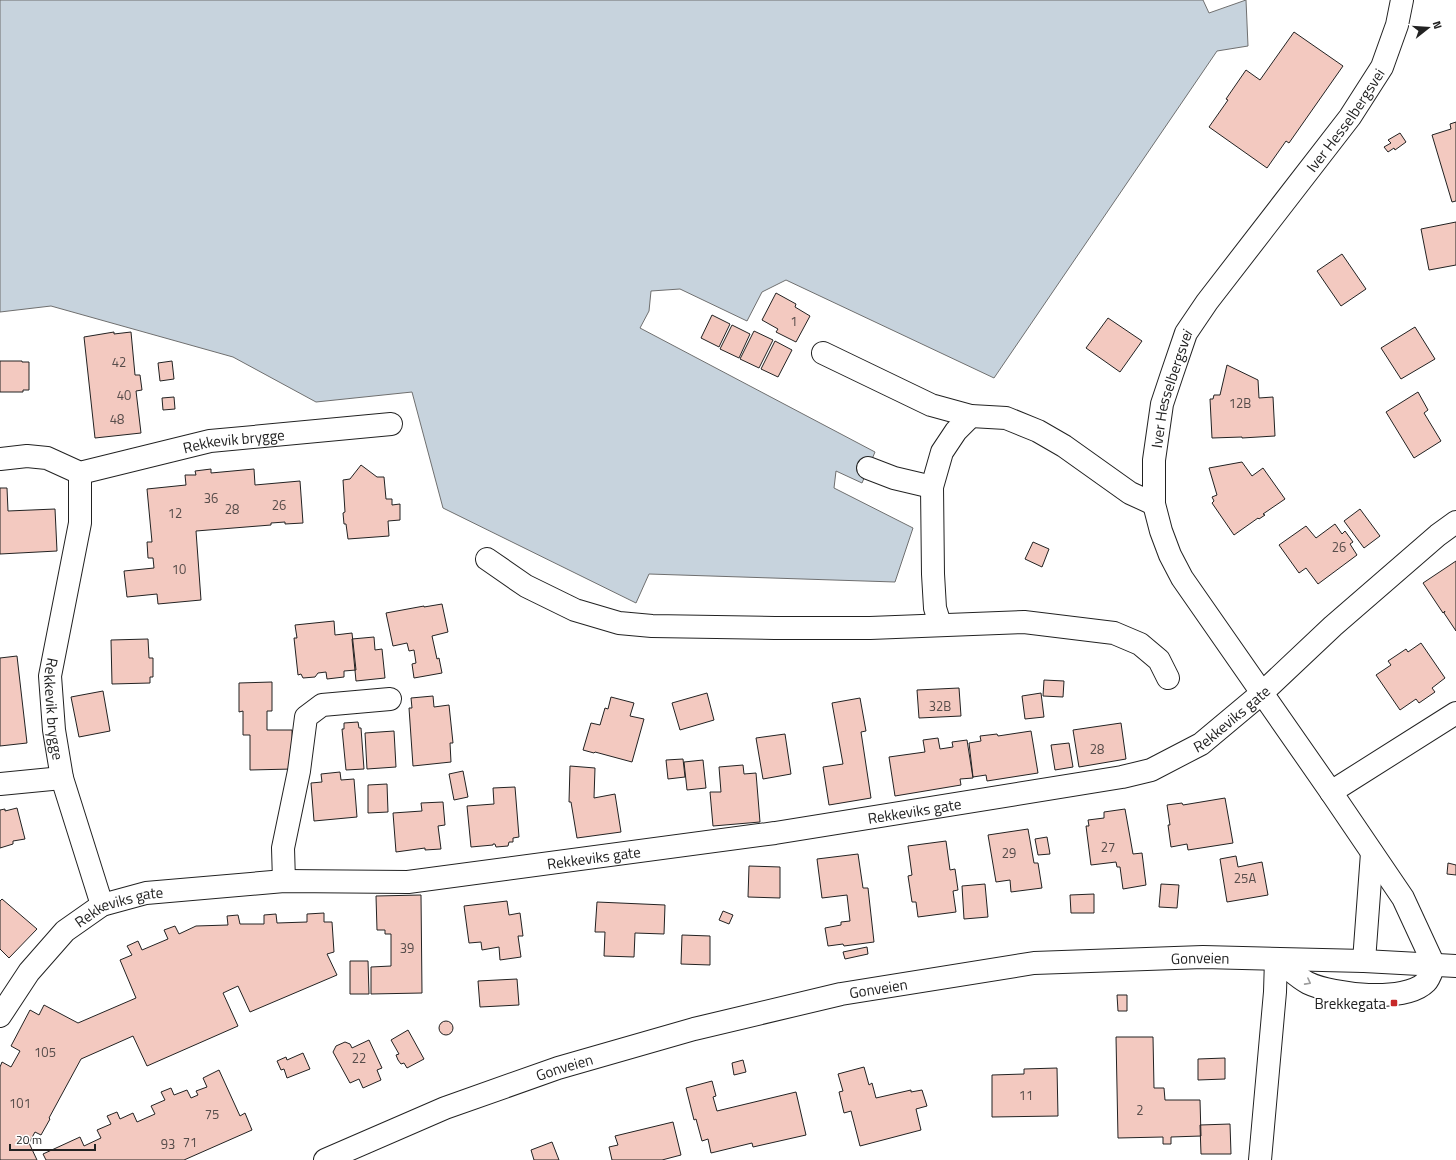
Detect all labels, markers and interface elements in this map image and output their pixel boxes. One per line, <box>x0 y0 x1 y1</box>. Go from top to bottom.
north arrow <box>1408 8 1448 48</box>
text: N <box>1429 19 1446 31</box>
street label: Iver Hesselbergsvei <box>1300 63 1390 177</box>
house number: 1 <box>790 311 798 331</box>
street label: Iver Hesselbergsvei <box>1144 324 1197 449</box>
house number: 42 <box>112 352 126 372</box>
house number: 40 <box>117 385 131 405</box>
house number: 12B <box>1229 393 1251 413</box>
house number: 48 <box>110 409 124 429</box>
street label: Rekkevik brygge <box>180 423 286 459</box>
house number: 36 <box>204 488 218 508</box>
house number: 26 <box>272 495 286 515</box>
house number: 28 <box>225 499 239 519</box>
house number: 12 <box>168 503 182 523</box>
house number: 26 <box>1332 537 1346 557</box>
house number: 10 <box>172 559 186 579</box>
street label: Rekkevik brygge <box>38 656 70 762</box>
street label: Rekkeviks gate <box>1189 680 1275 758</box>
house number: 32B <box>929 696 951 716</box>
house number: 28 <box>1090 739 1104 759</box>
street label: Rekkeviks gate <box>866 792 963 829</box>
house number: 27 <box>1101 837 1115 857</box>
street label: Rekkeviks gate <box>545 840 642 875</box>
house number: 29 <box>1002 843 1016 863</box>
house number: 25A <box>1234 868 1256 888</box>
street label: Rekkeviks gate <box>69 880 164 933</box>
house number: 39 <box>400 938 414 958</box>
street label: Gonveien <box>1170 946 1230 970</box>
street label: Gonveien <box>847 972 909 1004</box>
one-way arrow <box>1304 977 1311 984</box>
place label: Brekkegata <box>1314 992 1386 1015</box>
marker: Brekkegata <box>1389 998 1399 1008</box>
house number: 105 <box>34 1042 56 1062</box>
street label: Gonveien <box>532 1047 596 1087</box>
house number: 22 <box>352 1048 366 1068</box>
house number: 11 <box>1019 1085 1033 1105</box>
house number: 101 <box>9 1093 31 1113</box>
house number: 2 <box>1136 1100 1144 1120</box>
house number: 75 <box>205 1104 219 1124</box>
scale bar <box>10 1126 95 1152</box>
text: 20 m <box>16 1130 42 1149</box>
house number: 71 <box>183 1132 197 1152</box>
house number: 93 <box>161 1134 175 1154</box>

